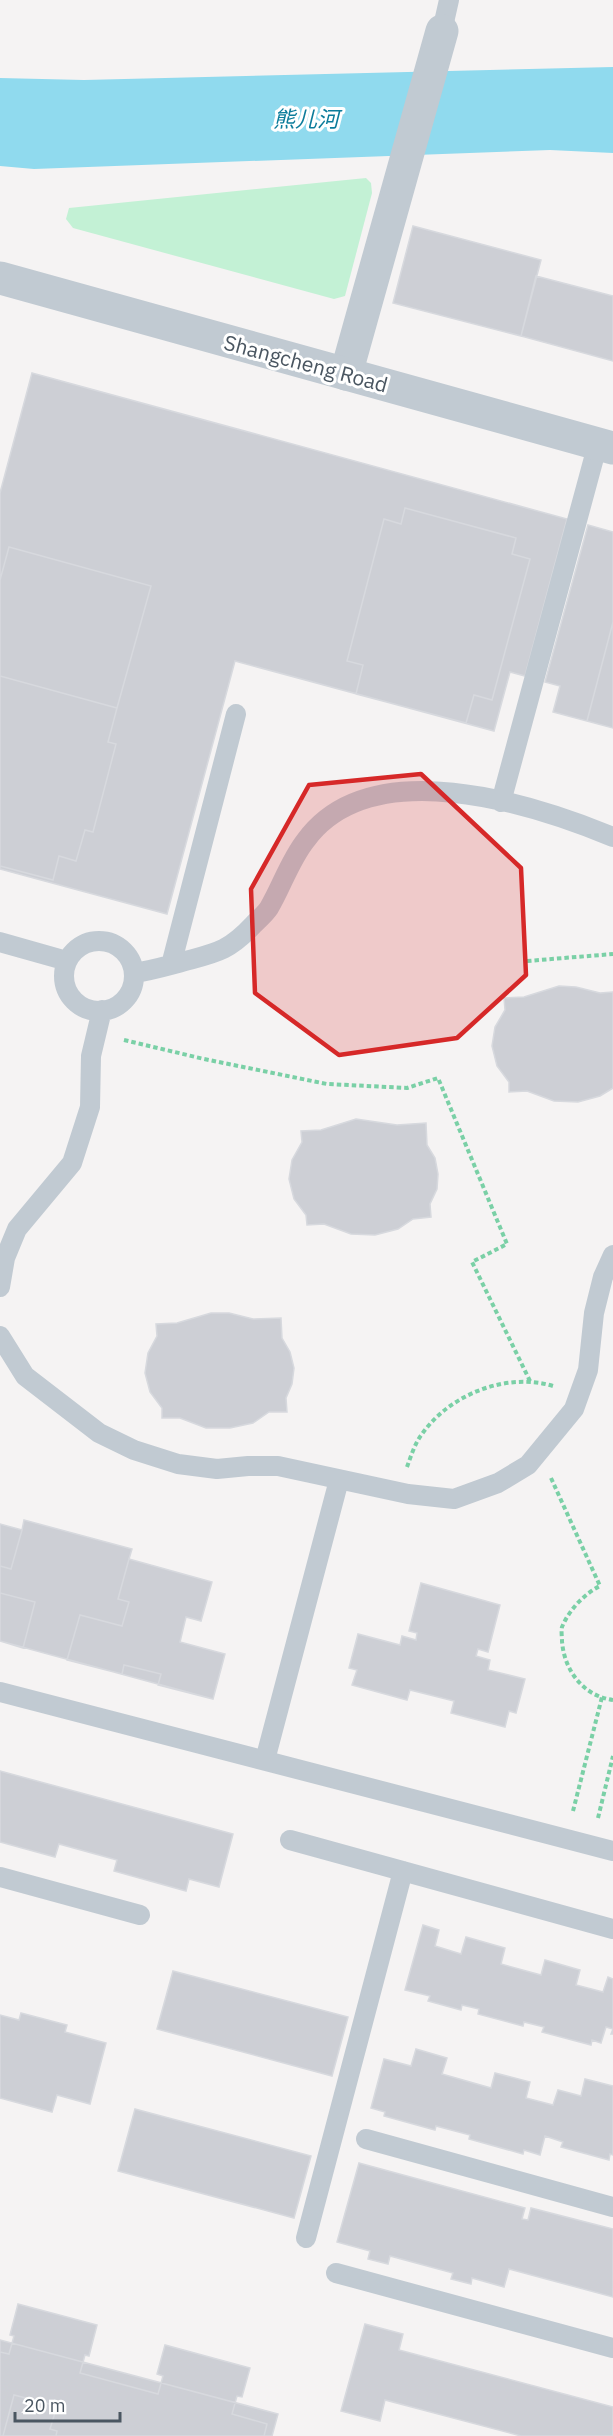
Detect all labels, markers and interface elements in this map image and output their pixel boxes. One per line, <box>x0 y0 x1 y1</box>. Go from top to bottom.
water label: 熊儿河 <box>273 104 343 133</box>
street label: Shangcheng Road <box>221 328 391 398</box>
scale bar <box>15 2385 120 2423</box>
text: 20 m <box>24 2394 66 2417</box>

